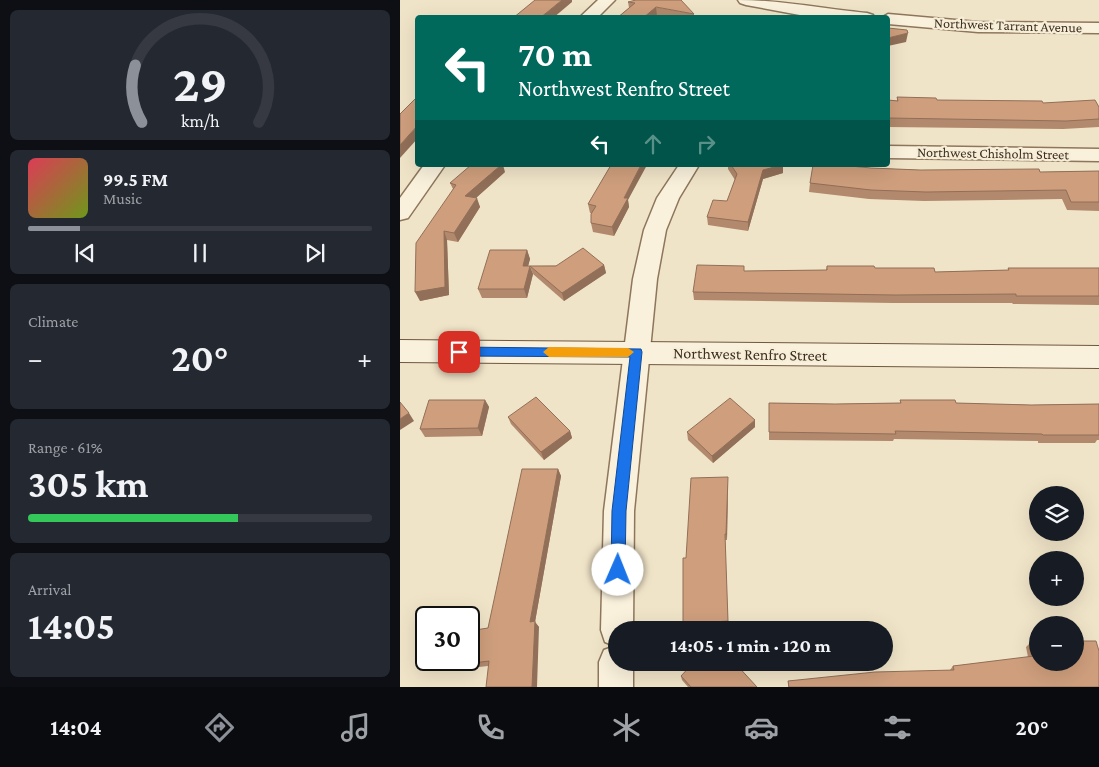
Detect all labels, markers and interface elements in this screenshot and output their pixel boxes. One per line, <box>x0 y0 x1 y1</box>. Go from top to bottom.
street label: Northwest Tarrant Avenue <box>934 14 1082 36</box>
icon: left <box>435 35 500 100</box>
text: 70 m <box>518 35 592 74</box>
text: 29 <box>173 54 227 112</box>
text: Northwest Renfro Street <box>518 76 730 101</box>
text: km/h <box>181 111 220 131</box>
icon: left <box>586 130 614 158</box>
icon: ahead <box>639 130 667 158</box>
icon: right <box>692 130 720 158</box>
street label: Northwest Chisholm Street <box>917 144 1069 162</box>
text: 99.5 FM <box>103 169 168 190</box>
text: Music <box>103 190 142 207</box>
icon: previous <box>71 239 99 267</box>
icon: pause <box>186 239 214 267</box>
icon: next <box>301 239 329 267</box>
text: Climate <box>28 313 78 330</box>
pin <box>438 331 480 373</box>
text: 20° <box>171 337 229 379</box>
icon: arrive <box>445 338 473 366</box>
text: − <box>28 343 43 374</box>
text: + <box>357 343 372 374</box>
street label: Northwest Renfro Street <box>673 344 828 364</box>
text: Range · 61% <box>28 439 103 456</box>
text: 305 km <box>28 463 148 505</box>
map controls <box>1029 486 1084 671</box>
button: layers <box>1029 486 1084 541</box>
position arrow <box>591 543 643 595</box>
button: + <box>1029 551 1084 606</box>
text: Arrival <box>28 581 72 598</box>
text: 14:05 <box>28 605 115 647</box>
speed limit sign: 30 <box>415 606 480 671</box>
button: − <box>1029 616 1084 671</box>
text: 14:05 · 1 min · 120 m <box>670 635 831 656</box>
icon: directions <box>202 710 237 745</box>
icon: music <box>338 710 373 745</box>
icon: phone <box>473 710 508 745</box>
icon: climate <box>609 710 644 745</box>
icon: car <box>744 710 779 745</box>
icon: filters <box>880 710 915 745</box>
text: 14:04 <box>50 715 102 740</box>
text: 20° <box>1016 715 1049 740</box>

